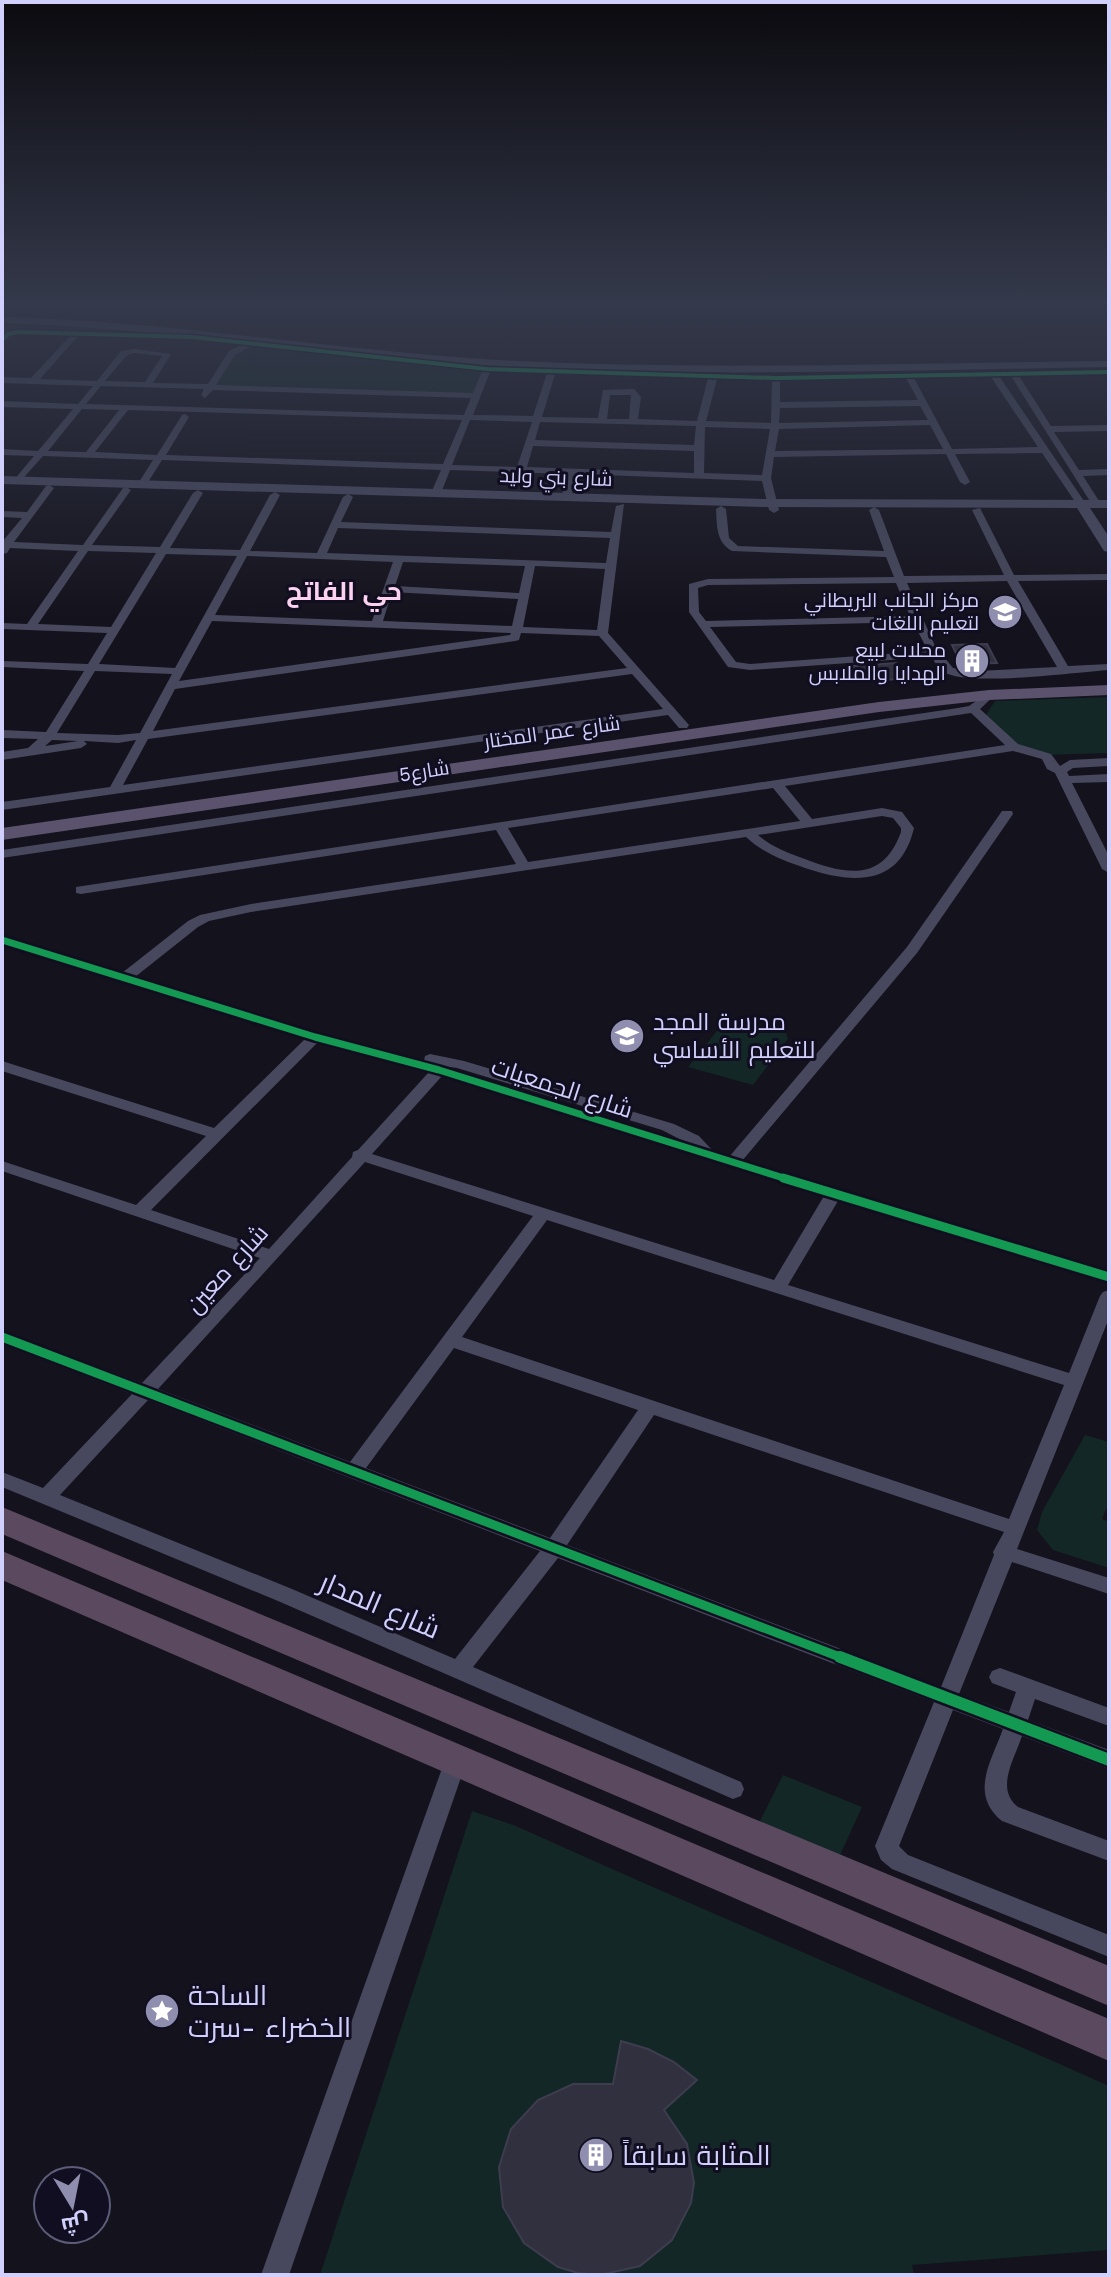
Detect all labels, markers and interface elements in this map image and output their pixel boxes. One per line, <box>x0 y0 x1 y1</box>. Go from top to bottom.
street label: شارع بني وليد <box>499 463 613 495</box>
district label: حي الفاتح <box>286 576 402 612</box>
place label: مركز الجانب البريطاني لتعليم اللغات <box>804 588 979 637</box>
school or university icon: مركز الجانب البريطاني لتعليم اللغات <box>986 593 1024 631</box>
place label: محلات لبيع الهدايا والملابس <box>809 638 946 686</box>
building icon: محلات لبيع الهدايا والملابس <box>953 642 991 680</box>
street label: شارع عمر المختار <box>481 711 622 756</box>
street label: شارع5 <box>397 755 451 789</box>
place label: مدرسة المجد للتعليم الأساسي <box>653 1008 815 1068</box>
school or university icon: مدرسة المجد للتعليم الأساسي <box>608 1017 646 1055</box>
street label: شارع الجمعيات <box>487 1052 636 1126</box>
street label: شارع معين <box>180 1219 275 1320</box>
street label: شارع المدار <box>312 1565 445 1647</box>
place label: الساحة الخضراء -سرت <box>188 1979 351 2044</box>
place icon: الساحة الخضراء -سرت <box>143 1992 181 2030</box>
building icon: المثابة سابقاً <box>577 2136 615 2174</box>
place label: المثابة سابقاً <box>622 2139 771 2172</box>
north arrow <box>32 2165 112 2245</box>
text: ش <box>59 2208 91 2239</box>

